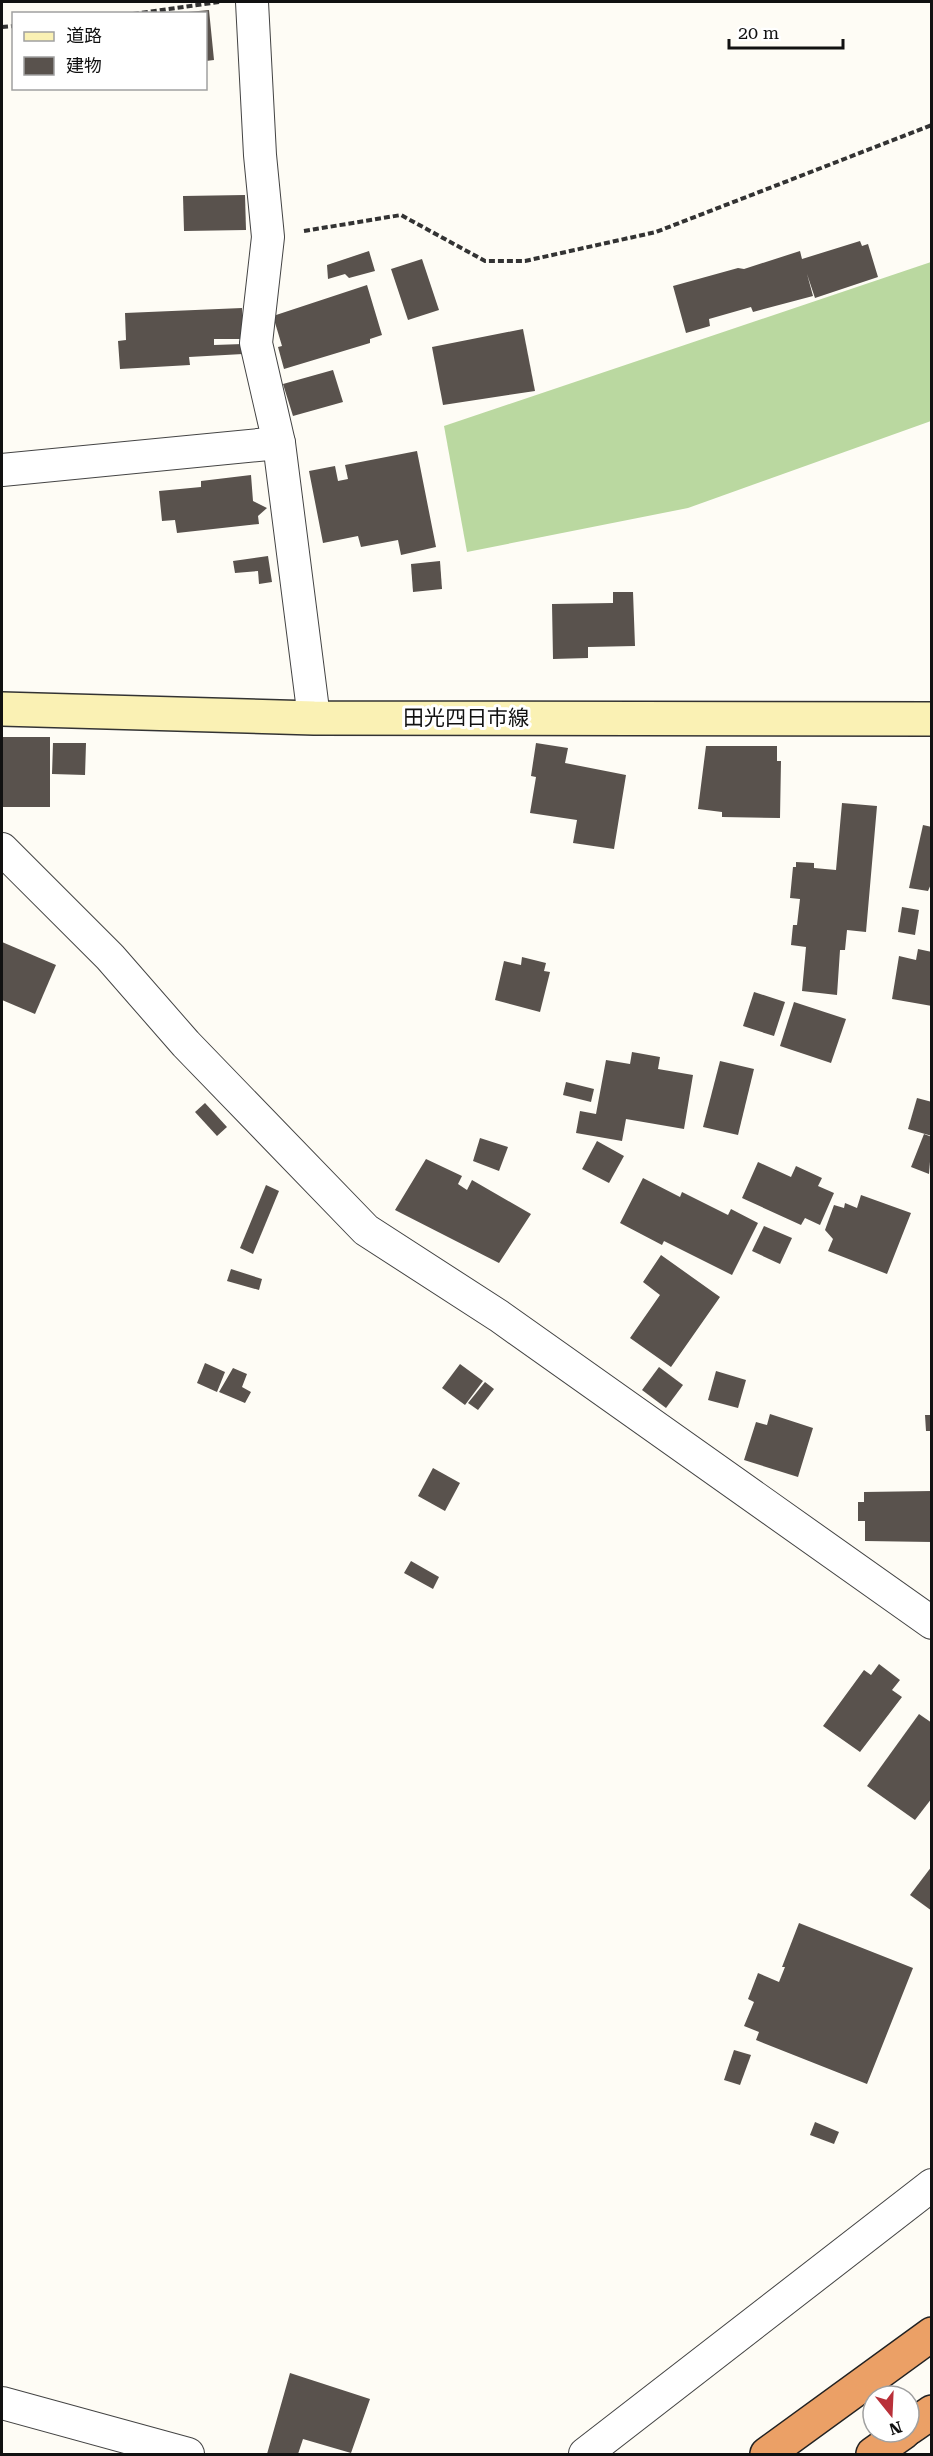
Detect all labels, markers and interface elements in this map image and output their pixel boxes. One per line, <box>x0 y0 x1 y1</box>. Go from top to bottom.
legend <box>12 12 207 90</box>
scale bar <box>729 12 843 50</box>
text: 20 m <box>738 22 779 43</box>
text: 道路 <box>66 25 102 46</box>
text: 建物 <box>66 55 102 76</box>
street label: 田光四日市線 <box>403 706 529 730</box>
north arrow <box>861 2384 921 2444</box>
text: N <box>887 2417 904 2439</box>

